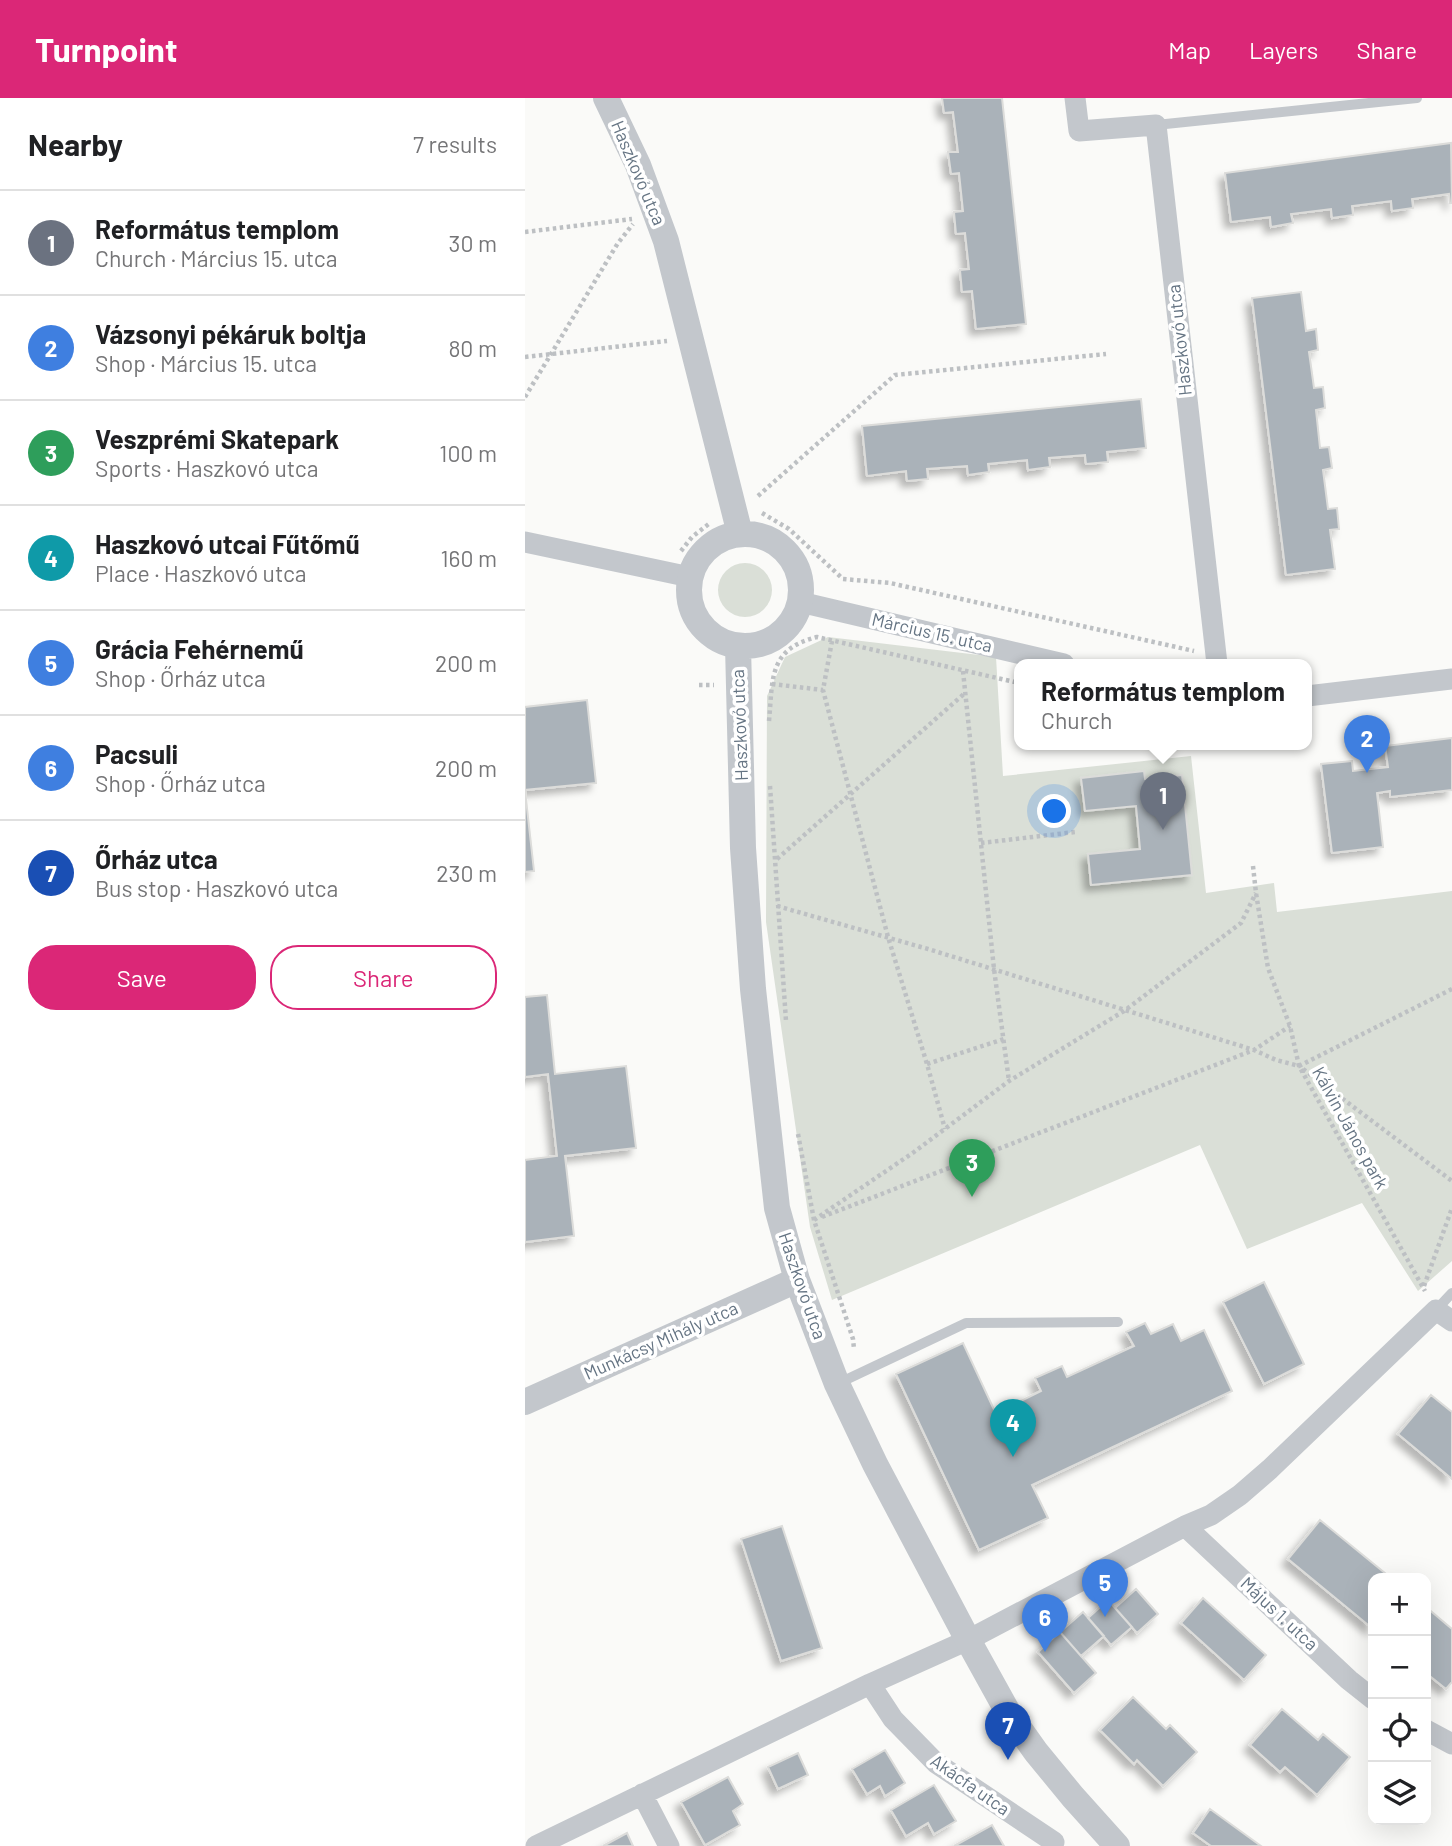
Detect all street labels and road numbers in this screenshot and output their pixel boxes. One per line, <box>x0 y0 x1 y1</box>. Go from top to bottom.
street label: Haszkovó utca <box>607 117 671 228</box>
street label: Haszkovó utca <box>1162 283 1196 397</box>
street label: Március 15. utca <box>870 607 995 657</box>
street label: Haszkovó utca <box>726 669 752 781</box>
street label: Kálvin János park <box>1308 1062 1394 1193</box>
street label: Haszkovó utca <box>774 1229 832 1342</box>
street label: Munkácsy Mihály utca <box>580 1296 741 1384</box>
street label: Május 1. utca <box>1236 1572 1323 1655</box>
street label: Akácfa utca <box>927 1749 1014 1819</box>

